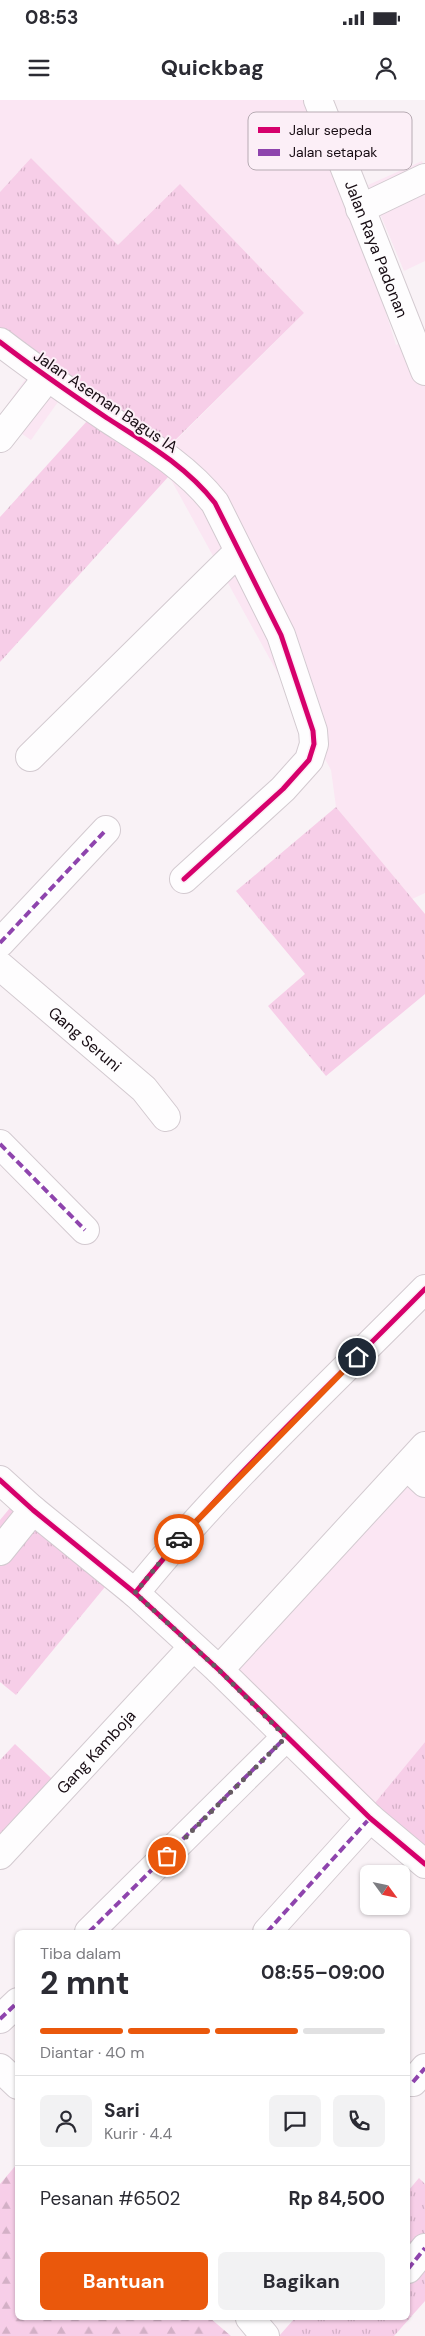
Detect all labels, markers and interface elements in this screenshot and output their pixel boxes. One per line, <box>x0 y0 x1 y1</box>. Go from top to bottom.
text: 08:53 <box>25 5 79 30</box>
text: Quickbag <box>161 53 264 82</box>
icon: menu <box>25 54 53 82</box>
icon: person <box>372 54 400 82</box>
legend <box>248 112 412 170</box>
text: Jalur sepeda <box>289 121 372 139</box>
text: Jalan setapak <box>289 143 377 161</box>
street label: Jalan Raya Padonan <box>340 177 413 321</box>
street label: Jalan Aseman Bagus IA <box>30 345 182 458</box>
street label: Gang Seruni <box>44 1002 126 1076</box>
pin <box>336 1336 378 1378</box>
icon: home <box>343 1343 371 1371</box>
courier <box>154 1514 204 1564</box>
icon: car <box>165 1525 193 1553</box>
street label: Gang Kamboja <box>52 1705 140 1798</box>
pin <box>146 1835 188 1877</box>
icon: bag <box>153 1842 181 1870</box>
north arrow <box>360 1865 410 1915</box>
map controls <box>360 1865 410 1915</box>
text: Tiba dalam <box>40 1943 121 1964</box>
text: 08:55–09:00 <box>261 1960 385 1985</box>
text: 2 mnt <box>40 1962 130 2004</box>
text: Diantar · 40 m <box>40 2042 144 2063</box>
button: person <box>40 2095 92 2147</box>
button: chat <box>269 2095 321 2147</box>
button: phone <box>333 2095 385 2147</box>
text: Sari <box>104 2098 140 2123</box>
text: Kurir · 4.4 <box>104 2123 172 2144</box>
text: Pesanan #6502 <box>40 2186 181 2211</box>
text: Rp 84,500 <box>288 2186 385 2211</box>
button: Bantuan <box>40 2252 208 2310</box>
button: Bagikan <box>218 2252 385 2310</box>

